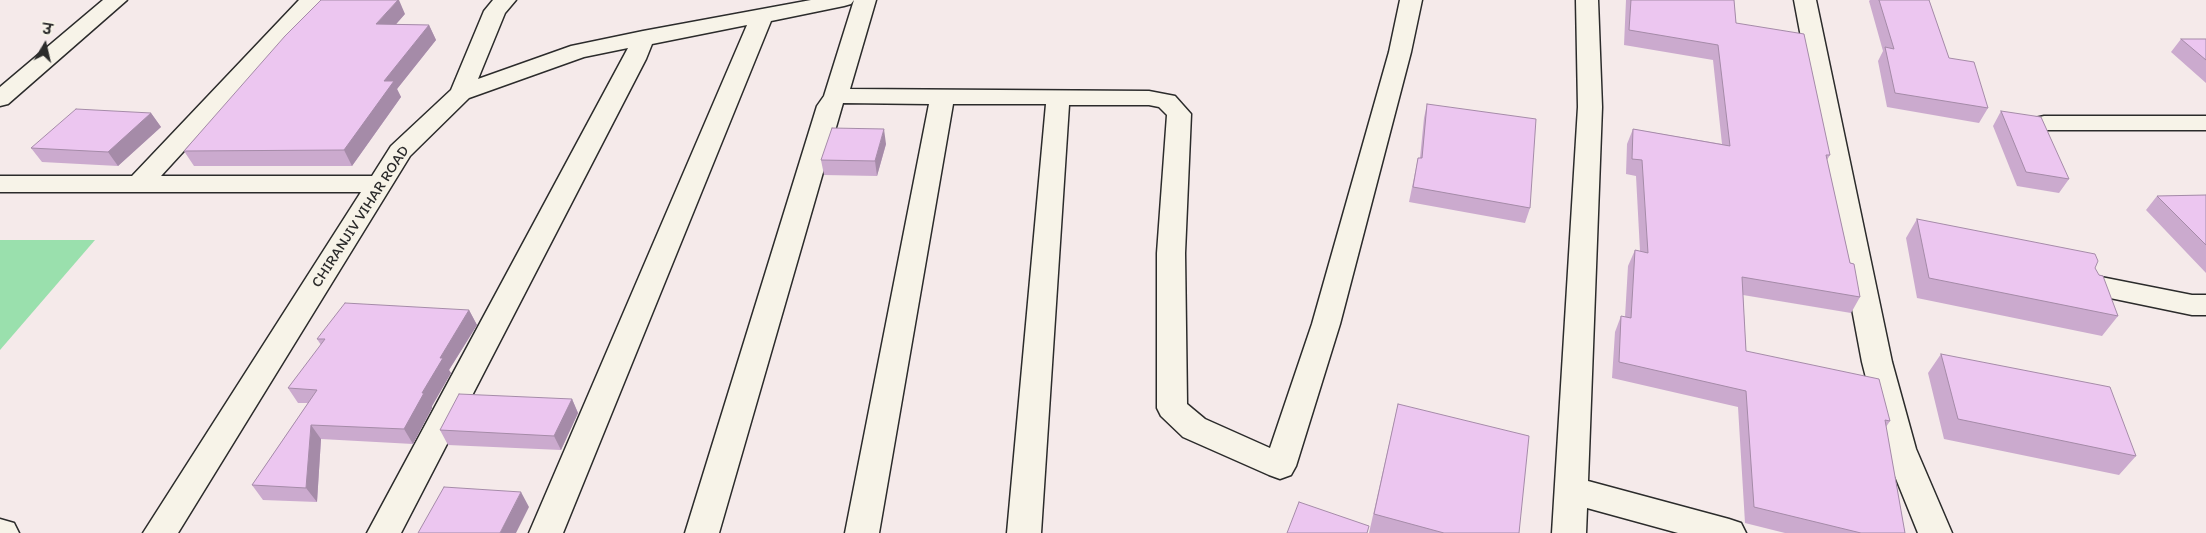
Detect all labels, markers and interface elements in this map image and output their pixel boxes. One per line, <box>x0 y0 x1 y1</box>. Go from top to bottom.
north arrow <box>20 20 70 70</box>
text: उ <box>41 21 53 39</box>
street label: CHIRANJIV VIHAR ROAD <box>308 143 414 291</box>

